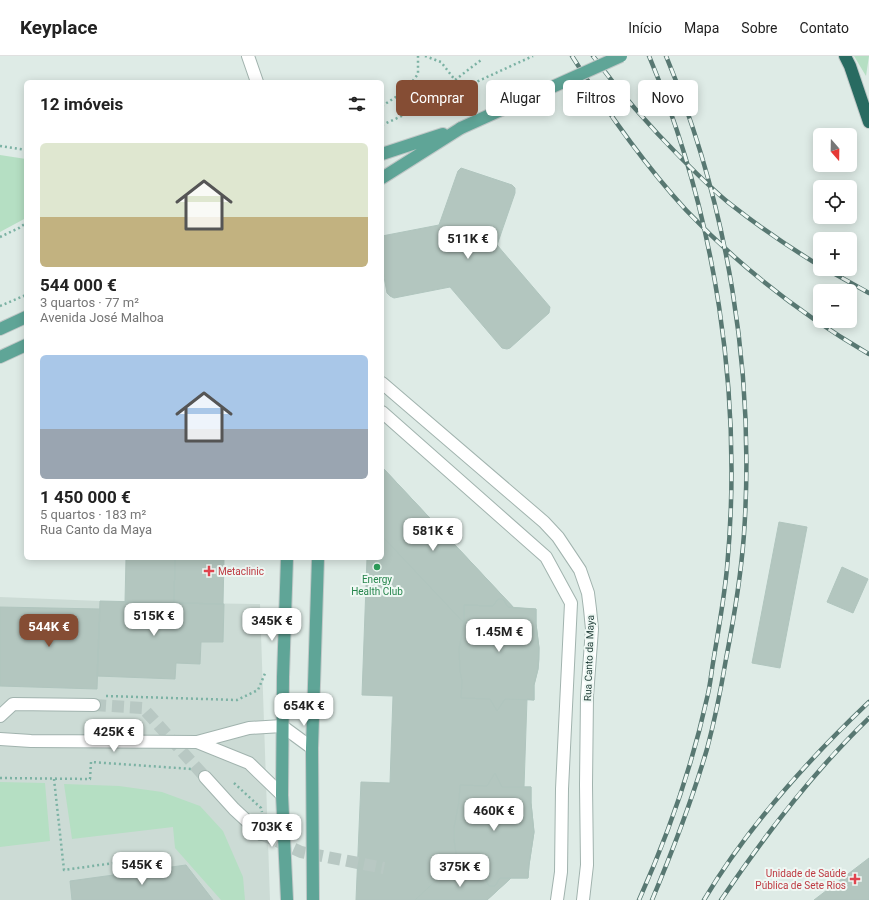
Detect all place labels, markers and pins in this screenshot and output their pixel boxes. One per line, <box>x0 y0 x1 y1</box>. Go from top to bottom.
pin: 511K € <box>435 226 501 260</box>
pin: 581K € <box>400 518 466 552</box>
marker: Energy Health Club <box>372 562 382 572</box>
marker: Metaclinic <box>203 565 215 577</box>
place label: Metaclinic <box>218 566 264 577</box>
place label: Energy Health Club <box>351 574 403 597</box>
pin: 515K € <box>121 603 187 637</box>
pin: 345K € <box>239 608 305 642</box>
pin: 544K € <box>16 614 82 648</box>
pin: 1.45M € <box>462 619 536 653</box>
pin: 654K € <box>271 693 337 727</box>
pin: 425K € <box>81 719 147 753</box>
pin: 460K € <box>461 798 527 832</box>
pin: 703K € <box>239 814 305 848</box>
pin: 545K € <box>109 852 175 886</box>
pin: 375K € <box>427 854 493 888</box>
place label: Unidade de Saúde Pública de Sete Rios <box>755 868 846 891</box>
marker: Unidade de Saúde Pública de Sete Rios <box>849 873 861 885</box>

